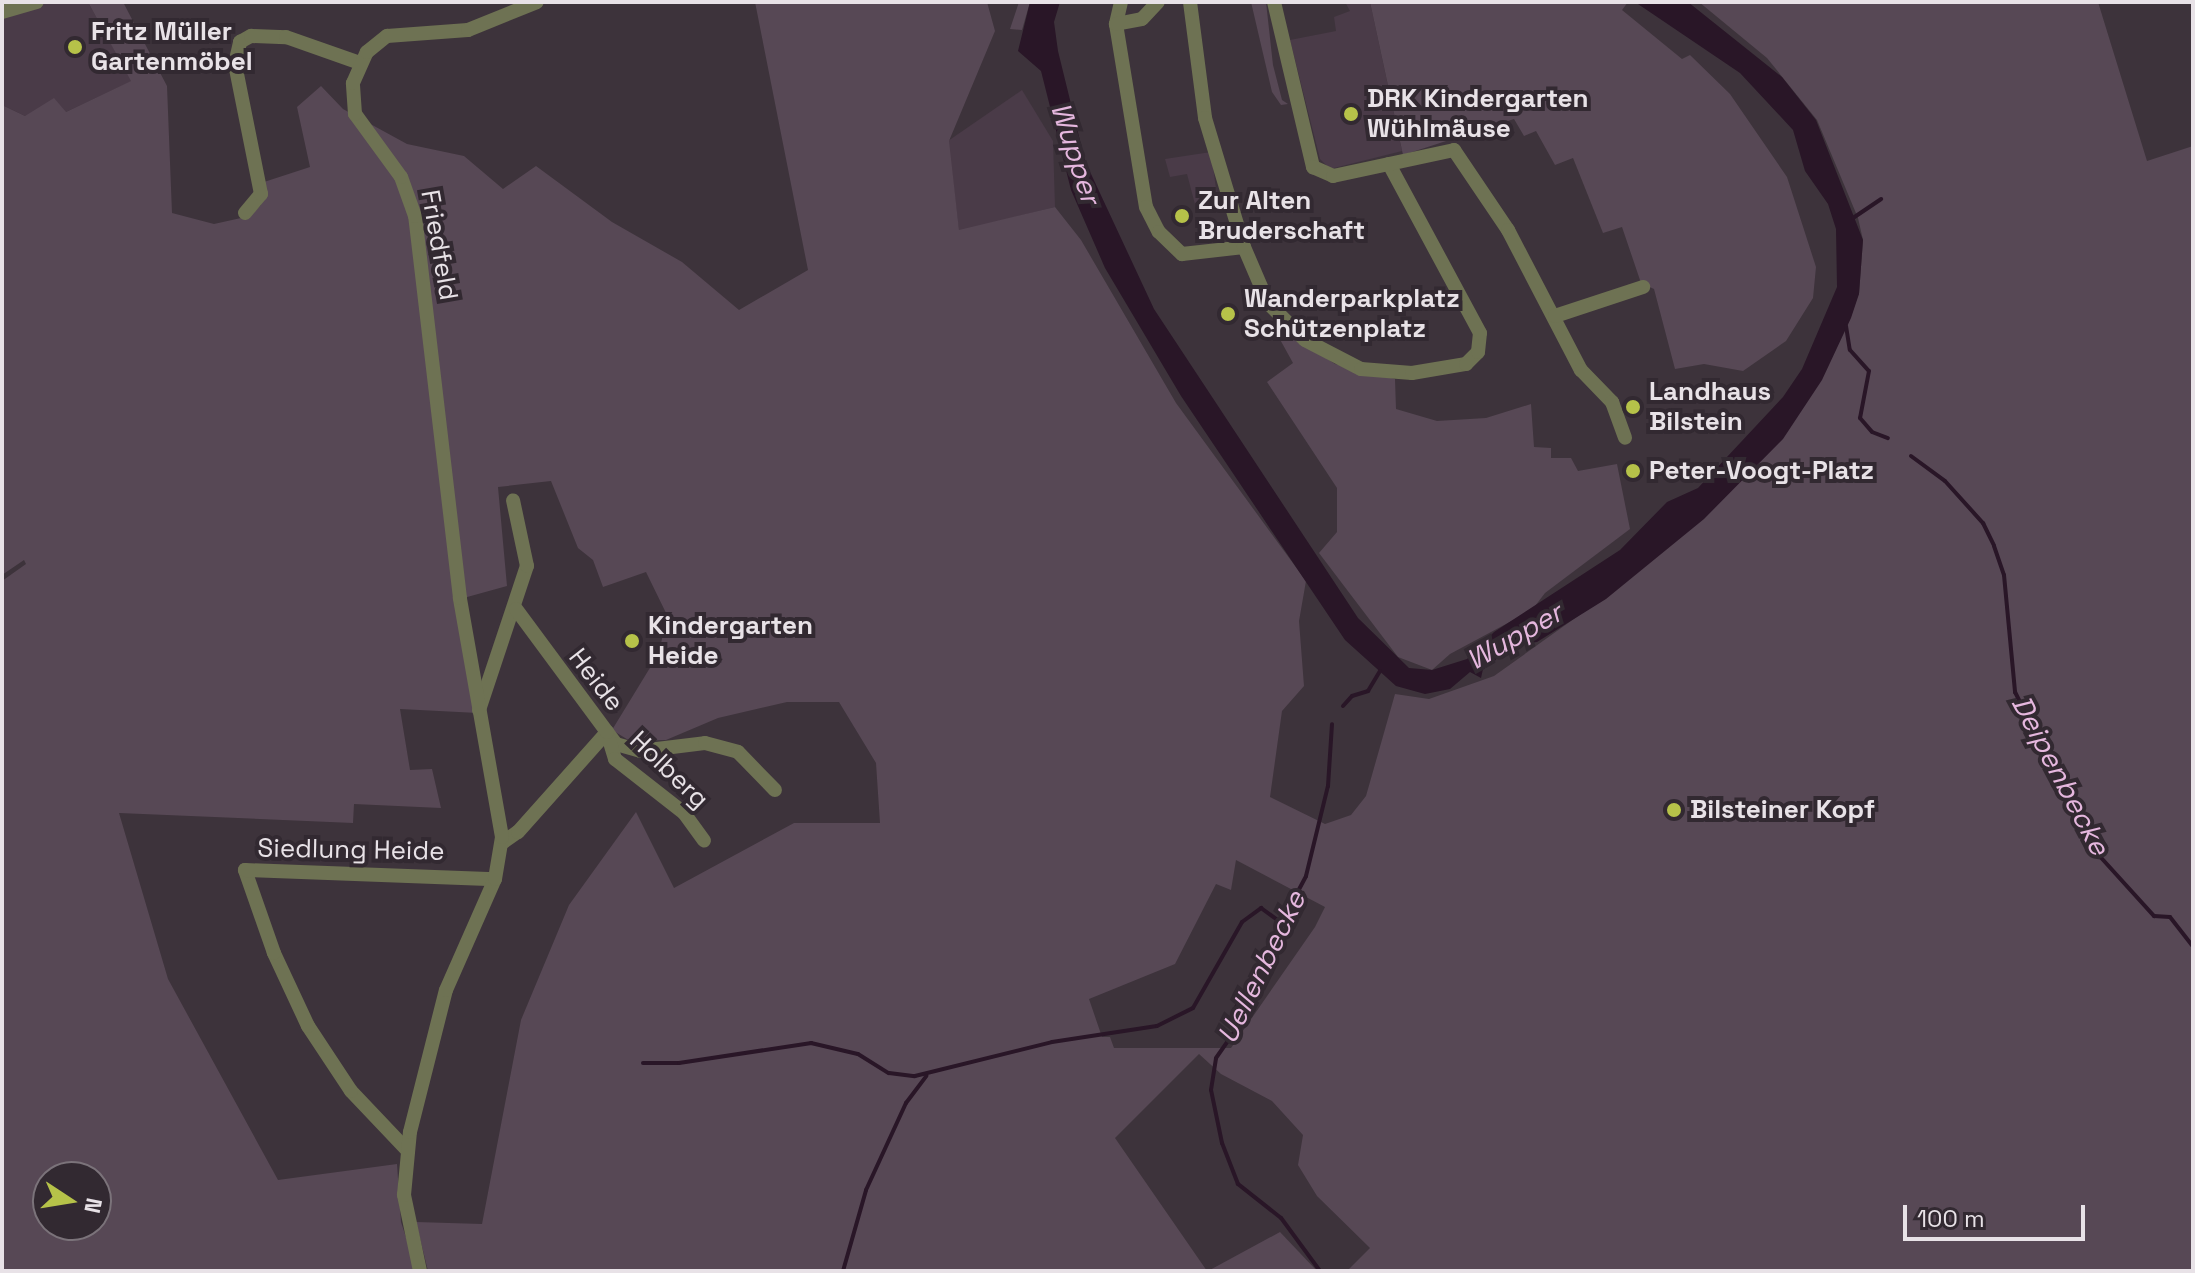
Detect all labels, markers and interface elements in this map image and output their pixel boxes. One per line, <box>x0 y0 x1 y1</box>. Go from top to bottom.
place label: Fritz Müller Gartenmöbel <box>91 16 253 78</box>
marker: Fritz Müller Gartenmöbel <box>66 38 84 56</box>
place label: DRK Kindergarten Wühlmäuse <box>1367 83 1589 144</box>
water label: Wupper <box>1044 98 1108 208</box>
marker: DRK Kindergarten Wühlmäuse <box>1342 105 1360 123</box>
place label: Zur Alten Bruderschaft <box>1198 185 1365 246</box>
street label: Friedfeld <box>414 187 464 303</box>
marker: Zur Alten Bruderschaft <box>1173 207 1191 225</box>
place label: Wanderparkplatz Schützenplatz <box>1244 283 1460 344</box>
marker: Wanderparkplatz Schützenplatz <box>1219 305 1237 323</box>
place label: Landhaus Bilstein <box>1649 376 1771 438</box>
marker: Landhaus Bilstein <box>1624 398 1642 416</box>
place label: Peter-Voogt-Platz <box>1649 455 1874 487</box>
marker: Peter-Voogt-Platz <box>1624 462 1642 480</box>
water label: Wupper <box>1460 595 1568 677</box>
place label: Kindergarten Heide <box>648 610 813 672</box>
marker: Kindergarten Heide <box>623 632 641 650</box>
street label: Heide <box>562 642 630 718</box>
water label: Deipenbecke <box>2005 689 2117 861</box>
street label: Holberg <box>623 725 715 815</box>
place label: Bilsteiner Kopf <box>1690 794 1875 826</box>
marker: Bilsteiner Kopf <box>1665 801 1683 819</box>
street label: Siedlung Heide <box>257 833 445 867</box>
water label: Uellenbecke <box>1210 886 1312 1048</box>
north arrow <box>32 1161 112 1241</box>
scale bar <box>1907 1189 2089 1239</box>
text: N <box>78 1195 109 1216</box>
text: 100 m <box>1917 1203 1985 1234</box>

